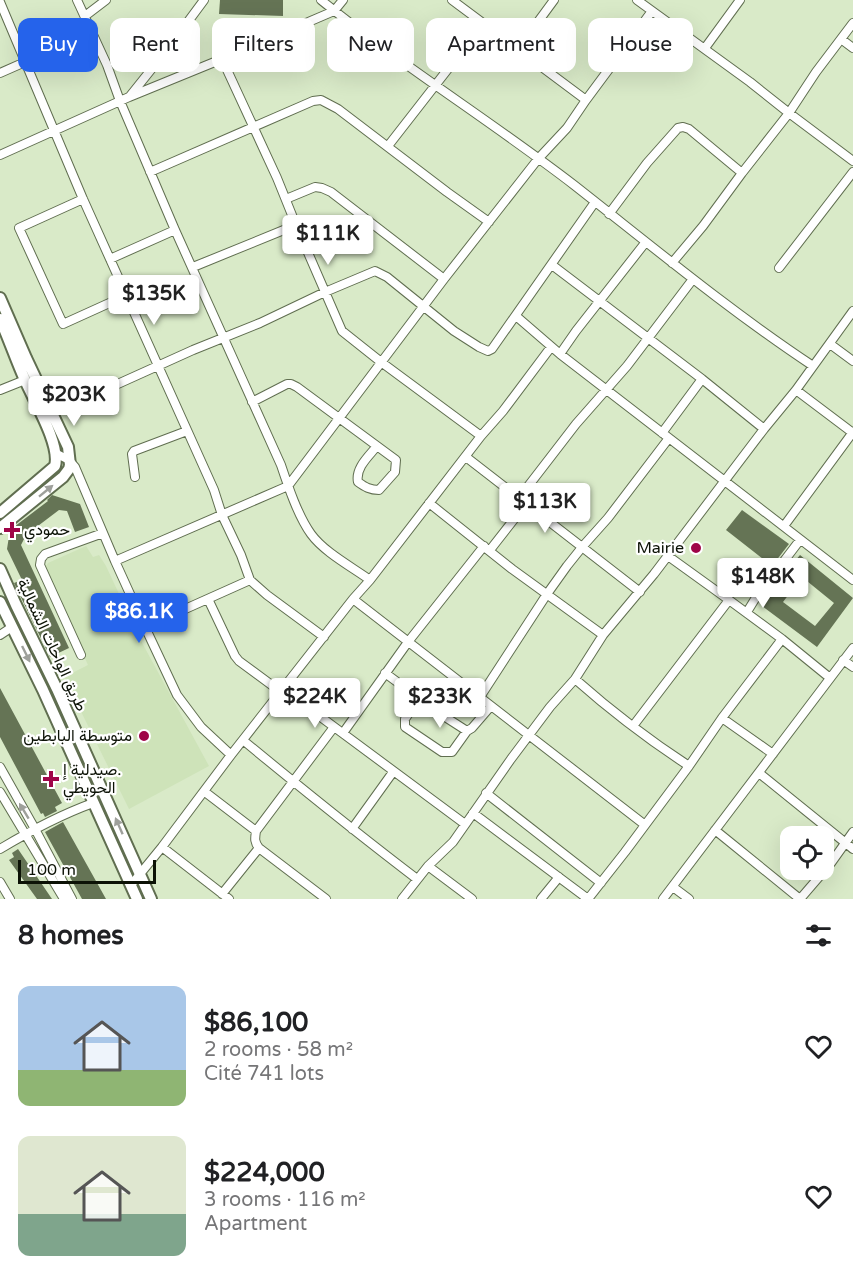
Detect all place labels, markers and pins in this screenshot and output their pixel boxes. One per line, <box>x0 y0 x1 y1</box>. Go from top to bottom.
pin: $111K <box>286 215 370 266</box>
pin: $135K <box>112 275 196 326</box>
pin: $203K <box>32 376 116 427</box>
pin: $113K <box>503 483 587 534</box>
place label: حمودي <box>24 520 70 543</box>
marker: حمودي <box>5 523 19 537</box>
place label: Mairie <box>636 538 684 558</box>
marker: Mairie <box>689 541 703 555</box>
pin: $148K <box>721 558 805 609</box>
pin: $86.1K <box>90 593 188 644</box>
pin: $224K <box>273 678 357 729</box>
pin: $233K <box>398 678 482 729</box>
place label: متوسطة البابطين <box>23 726 132 746</box>
marker: متوسطة البابطين <box>137 729 151 743</box>
place label: صيدلية إ. الحويطي <box>63 760 121 801</box>
marker: صيدلية إ. الحويطي <box>44 772 58 786</box>

